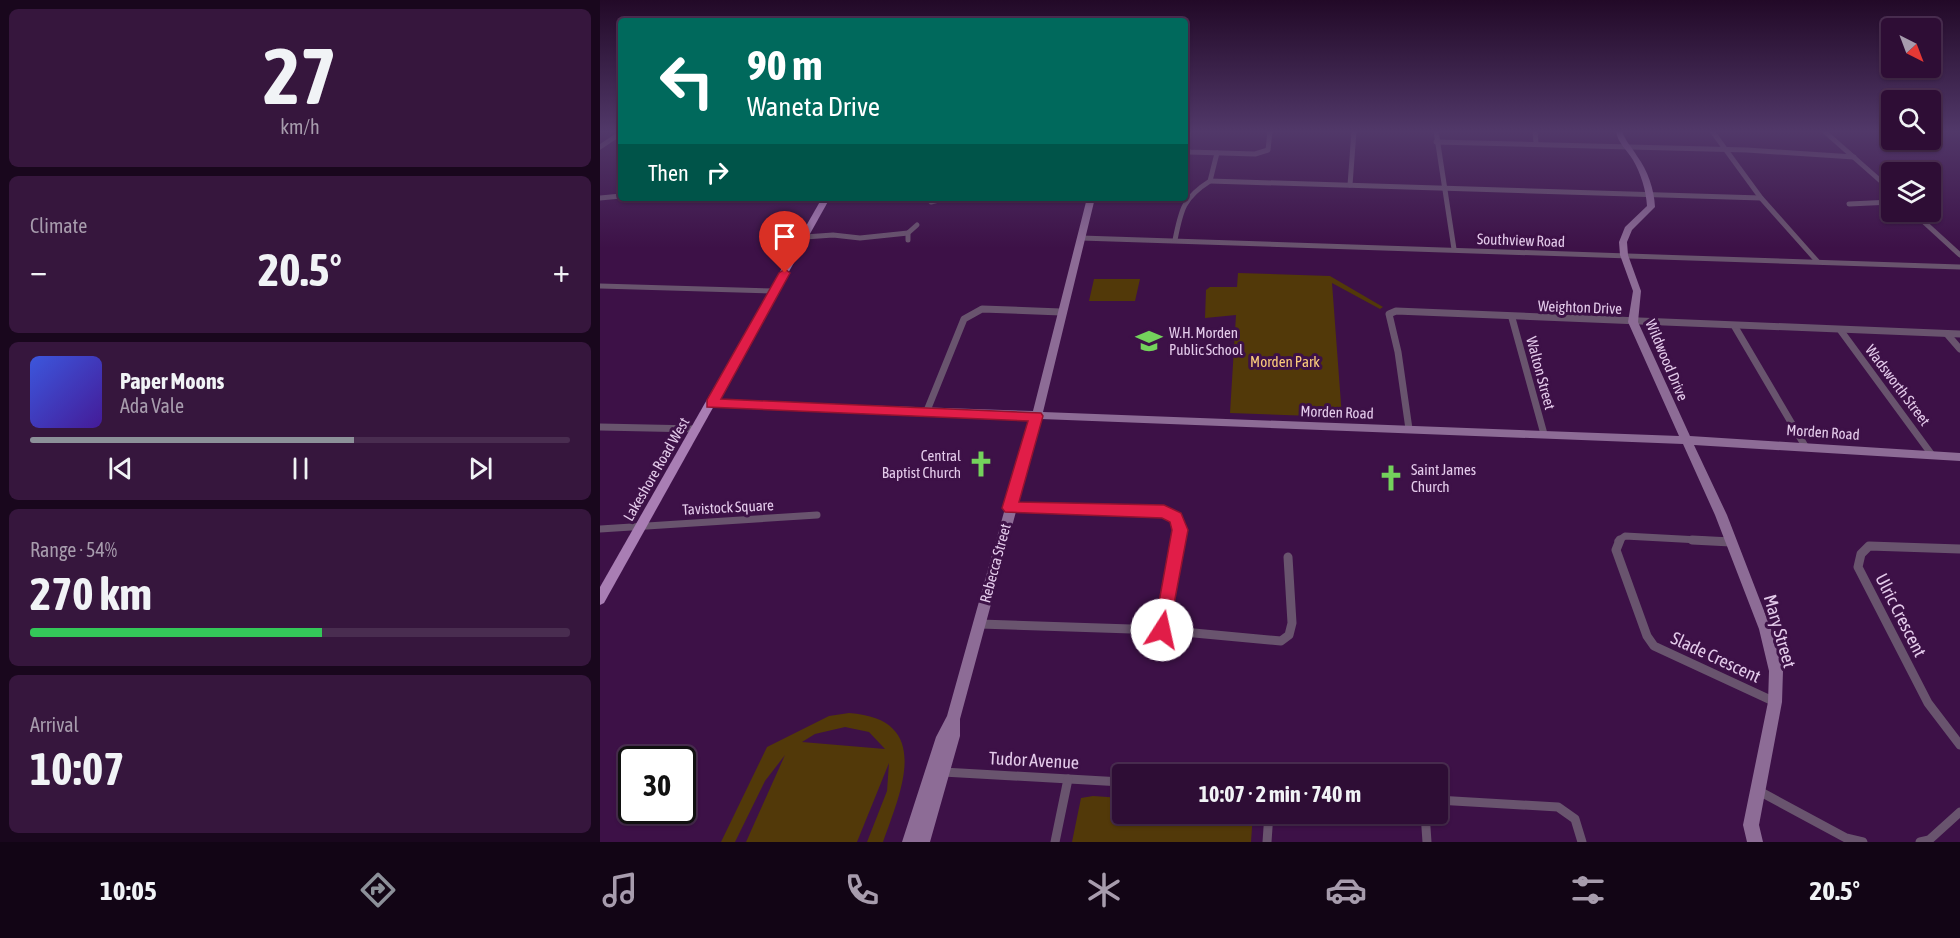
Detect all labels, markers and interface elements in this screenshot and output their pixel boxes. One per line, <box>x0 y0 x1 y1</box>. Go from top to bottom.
north arrow <box>1881 18 1941 78</box>
map controls <box>1881 18 1941 222</box>
text: 27 <box>263 31 337 121</box>
text: 90 m <box>747 41 822 89</box>
icon: left <box>648 42 726 120</box>
button: search <box>1881 90 1941 150</box>
text: Waneta Drive <box>747 91 880 122</box>
text: km/h <box>280 115 320 138</box>
icon: right <box>701 156 734 189</box>
text: Then <box>648 160 689 186</box>
button: layers <box>1881 162 1941 222</box>
pin <box>759 211 810 273</box>
text: Climate <box>30 214 87 237</box>
icon: arrive <box>768 220 801 253</box>
street label: Southview Road <box>1477 230 1565 250</box>
text: 20.5° <box>258 244 342 296</box>
text: − <box>30 251 47 289</box>
text: + <box>553 251 570 289</box>
street label: Weighton Drive <box>1538 297 1622 317</box>
street label: Wildwood Drive <box>1642 317 1692 403</box>
place label: W.H. Morden Public School <box>1169 324 1243 358</box>
school or university icon: W.H. Morden Public School <box>1134 326 1164 356</box>
street label: Walton Street <box>1523 335 1559 411</box>
street label: Wadsworth Street <box>1862 341 1934 429</box>
park label: Morden Park <box>1250 353 1320 370</box>
text: Paper Moons <box>120 368 224 394</box>
text: Ada Vale <box>120 394 184 417</box>
street label: Morden Road <box>1300 402 1374 422</box>
street label: Lakeshore Road West <box>620 414 692 524</box>
street label: Morden Road <box>1786 421 1860 443</box>
place label: Central Baptist Church <box>882 447 961 481</box>
church icon: Central Baptist Church <box>966 449 996 479</box>
icon: previous <box>104 452 137 485</box>
icon: pause <box>284 452 317 485</box>
icon: next <box>464 452 497 485</box>
place label: Saint James Church <box>1411 461 1476 495</box>
church icon: Saint James Church <box>1376 463 1406 493</box>
street label: Tavistock Square <box>682 496 774 518</box>
street label: Rebecca Street <box>976 522 1014 604</box>
text: Range · 54% <box>30 538 117 561</box>
text: 270 km <box>30 568 152 620</box>
street label: Ulric Crescent <box>1871 570 1931 660</box>
street label: Mary Street <box>1760 592 1800 670</box>
position arrow <box>1130 598 1194 662</box>
street label: Slade Crescent <box>1668 627 1764 687</box>
text: Arrival <box>30 713 79 736</box>
text: 10:07 <box>30 743 124 795</box>
speed limit sign: 30 <box>618 746 696 824</box>
street label: Tudor Avenue <box>988 747 1080 773</box>
text: 10:07 · 2 min · 740 m <box>1199 781 1361 807</box>
icon: directions <box>357 869 399 911</box>
icon: music <box>599 869 641 911</box>
icon: phone <box>841 869 883 911</box>
icon: climate <box>1083 869 1125 911</box>
icon: car <box>1325 869 1367 911</box>
icon: filters <box>1567 869 1609 911</box>
text: 10:05 <box>100 875 157 906</box>
text: 20.5° <box>1810 875 1860 906</box>

